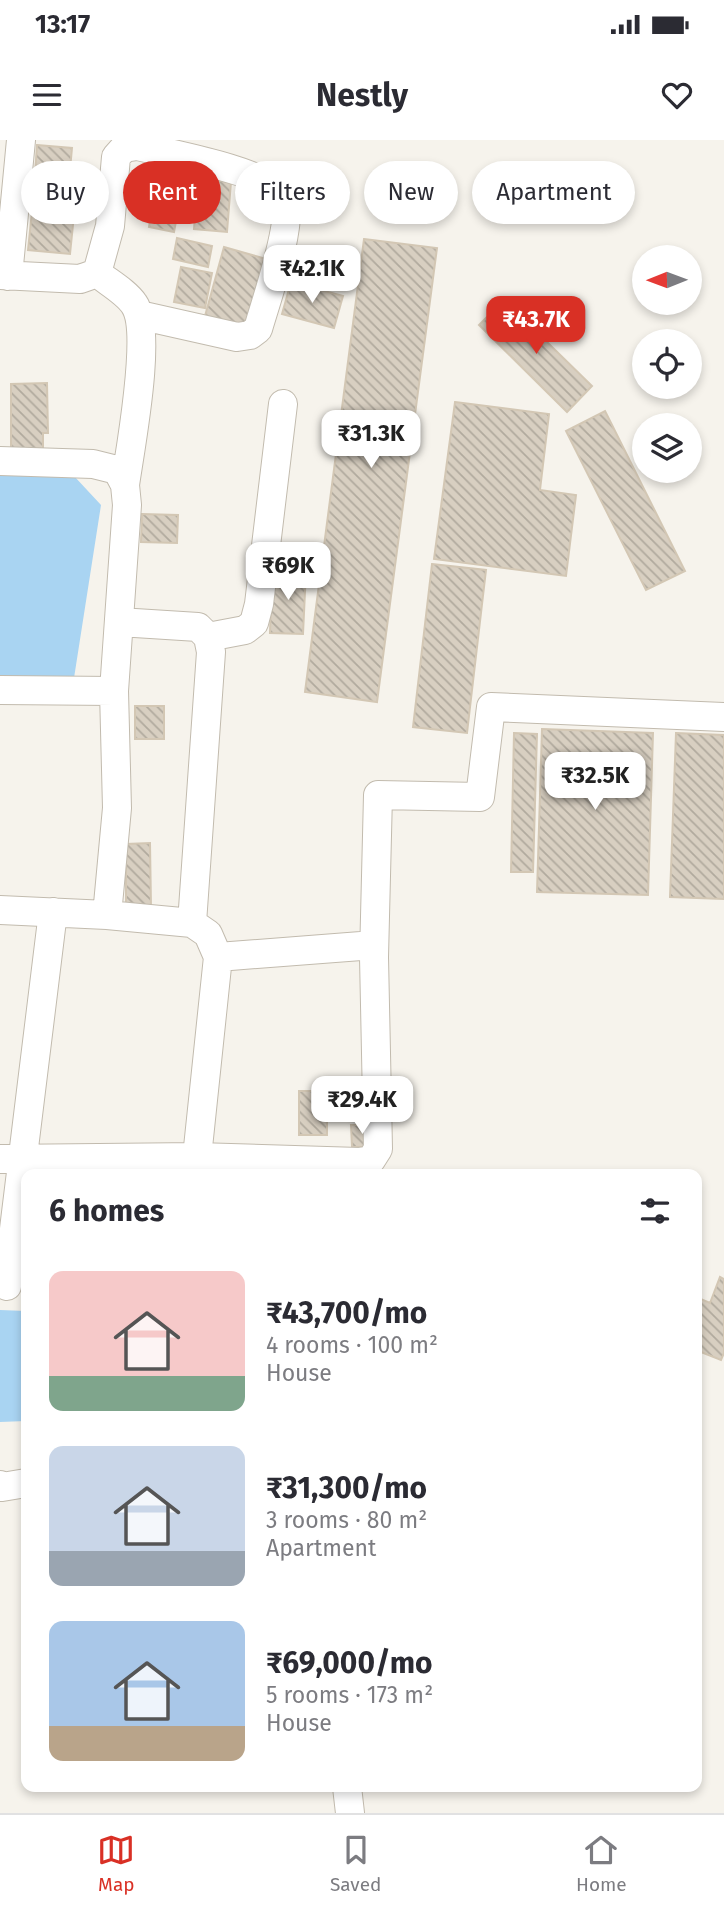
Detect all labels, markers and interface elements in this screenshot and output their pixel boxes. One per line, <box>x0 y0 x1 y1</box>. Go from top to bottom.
text: 13:17 <box>35 9 90 40</box>
icon: menu <box>28 76 66 114</box>
text: Nestly <box>316 76 408 114</box>
icon: heart <box>658 76 696 114</box>
chip: Buy <box>21 161 109 224</box>
chip: Rent <box>123 161 221 224</box>
chip: Filters <box>235 161 350 224</box>
chip: New <box>364 161 458 224</box>
chip: Apartment <box>472 161 635 224</box>
north arrow <box>632 245 702 315</box>
map controls <box>632 245 702 483</box>
pin: ₹42.1K <box>255 246 369 305</box>
text: ₹42.1K <box>280 254 344 282</box>
pin: ₹43.7K <box>479 296 593 356</box>
text: ₹43.7K <box>502 305 570 333</box>
button: locate <box>632 329 702 399</box>
pin: ₹31.3K <box>314 410 428 470</box>
button: layers <box>632 413 702 483</box>
text: ₹31.3K <box>338 419 405 447</box>
pin: ₹69K <box>247 542 329 602</box>
text: ₹69K <box>262 551 314 579</box>
pin: ₹32.5K <box>538 752 652 812</box>
text: ₹32.5K <box>561 761 629 789</box>
pin: ₹29.4K <box>305 1076 419 1136</box>
text: ₹29.4K <box>327 1085 397 1113</box>
icon: filters <box>636 1192 674 1230</box>
text: 6 homes <box>49 1193 164 1229</box>
text: ₹43,700/mo <box>266 1295 427 1331</box>
icon: home <box>105 1299 189 1383</box>
text: 4 rooms · 100 m² <box>266 1331 438 1359</box>
text: House <box>266 1359 332 1387</box>
text: ₹31,300/mo <box>266 1470 427 1506</box>
icon: home <box>105 1474 189 1558</box>
text: 3 rooms · 80 m² <box>266 1506 427 1534</box>
text: Apartment <box>266 1534 376 1562</box>
text: ₹69,000/mo <box>266 1645 433 1681</box>
icon: home <box>105 1649 189 1733</box>
text: 5 rooms · 173 m² <box>266 1681 433 1709</box>
text: House <box>266 1709 332 1737</box>
tab: Map <box>97 1831 135 1896</box>
tab: Saved <box>330 1831 381 1896</box>
tab: Home <box>576 1831 627 1896</box>

